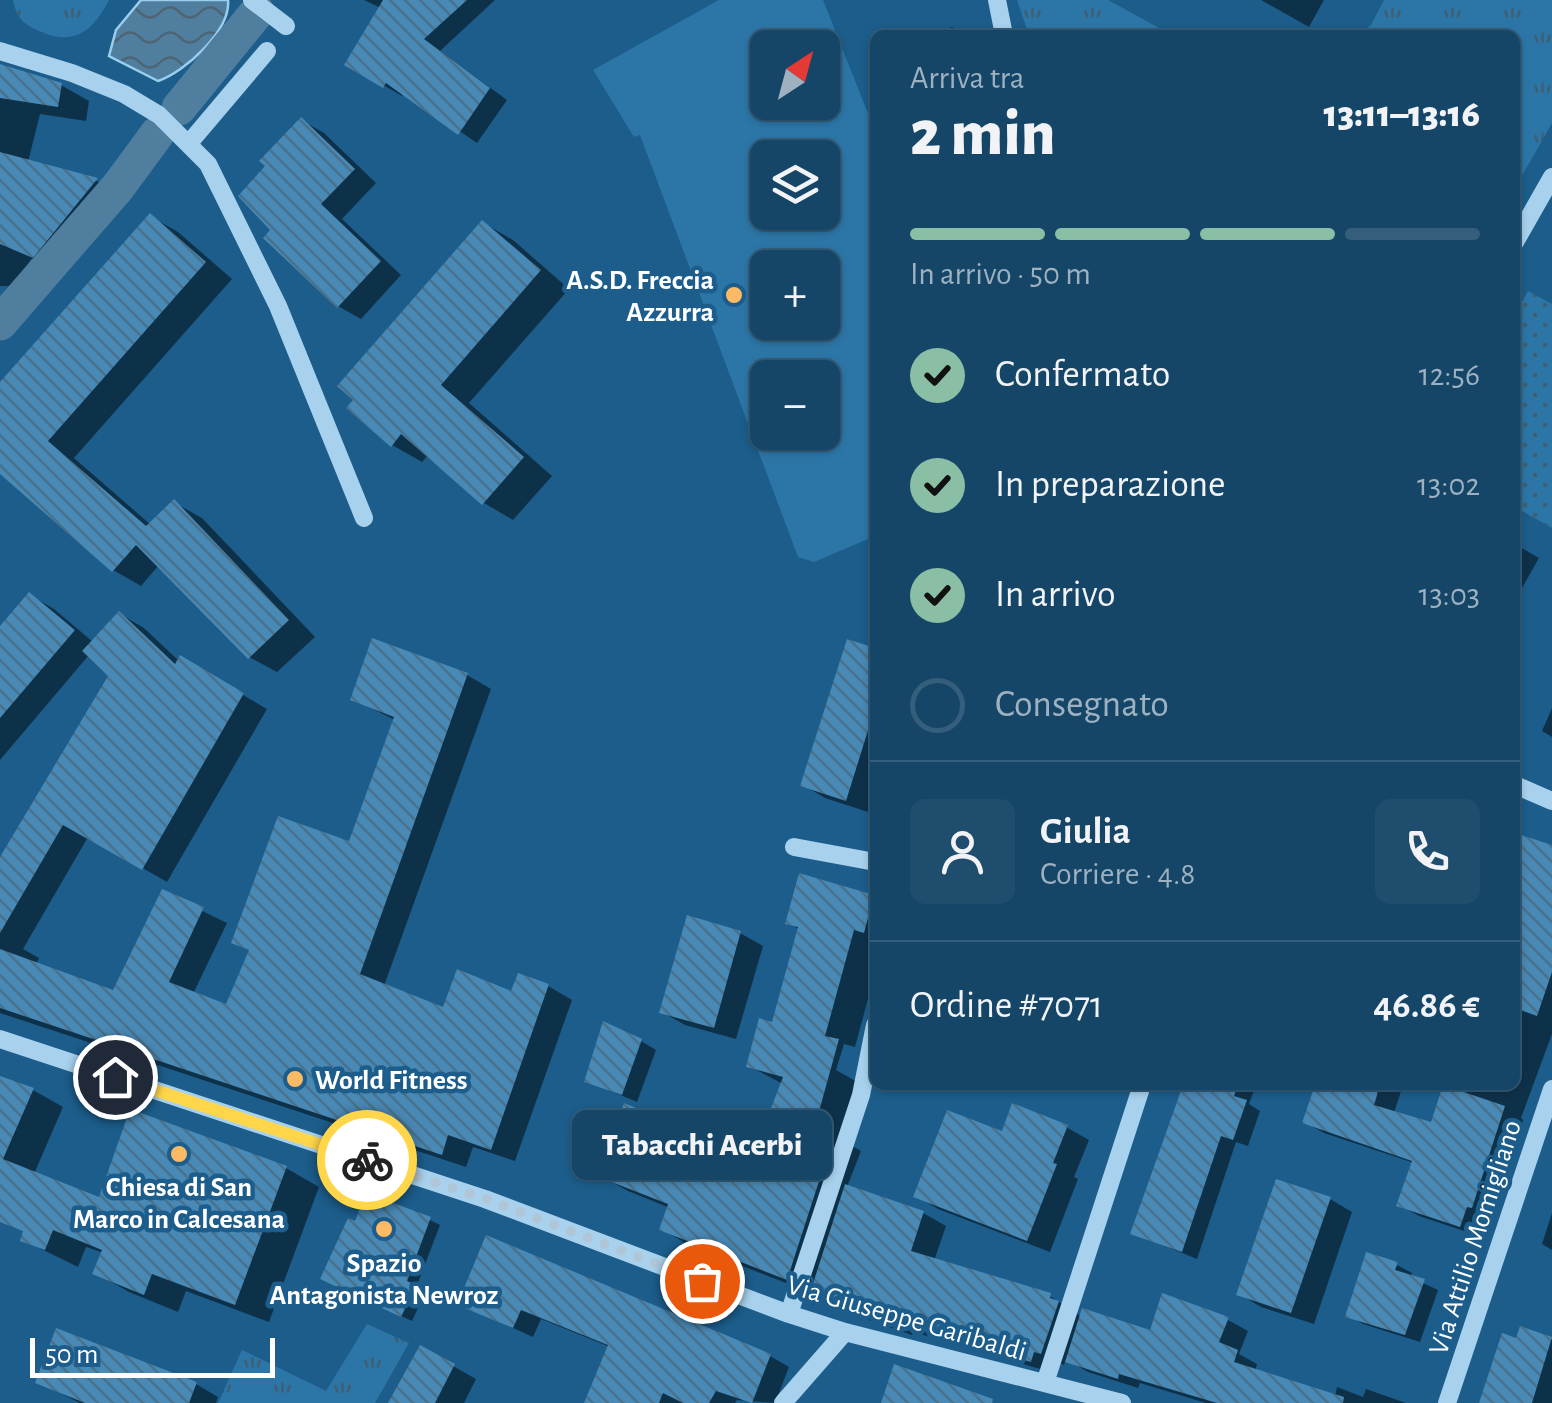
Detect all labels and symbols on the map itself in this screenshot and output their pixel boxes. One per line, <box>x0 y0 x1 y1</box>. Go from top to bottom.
north arrow <box>750 30 840 120</box>
place label: A.S.D. Freccia Azzurra <box>566 267 714 327</box>
marker: A.S.D. Freccia Azzurra <box>723 284 745 306</box>
pin <box>73 1035 158 1120</box>
place label: World Fitness <box>315 1067 468 1095</box>
marker: World Fitness <box>284 1068 306 1090</box>
courier <box>317 1110 417 1210</box>
callout: Tabacchi Acerbi <box>572 1111 832 1181</box>
street label: Via Attilio Momigliano <box>1425 1117 1527 1358</box>
marker: Chiesa di San Marco in Calcesana <box>168 1143 190 1165</box>
place label: Chiesa di San Marco in Calcesana <box>73 1174 285 1234</box>
marker: Spazio Antagonista Newroz <box>373 1218 395 1240</box>
pin <box>660 1239 745 1324</box>
place label: Spazio Antagonista Newroz <box>270 1250 499 1310</box>
street label: Via Giuseppe Garibaldi <box>783 1271 1029 1367</box>
scale bar <box>30 1333 275 1378</box>

